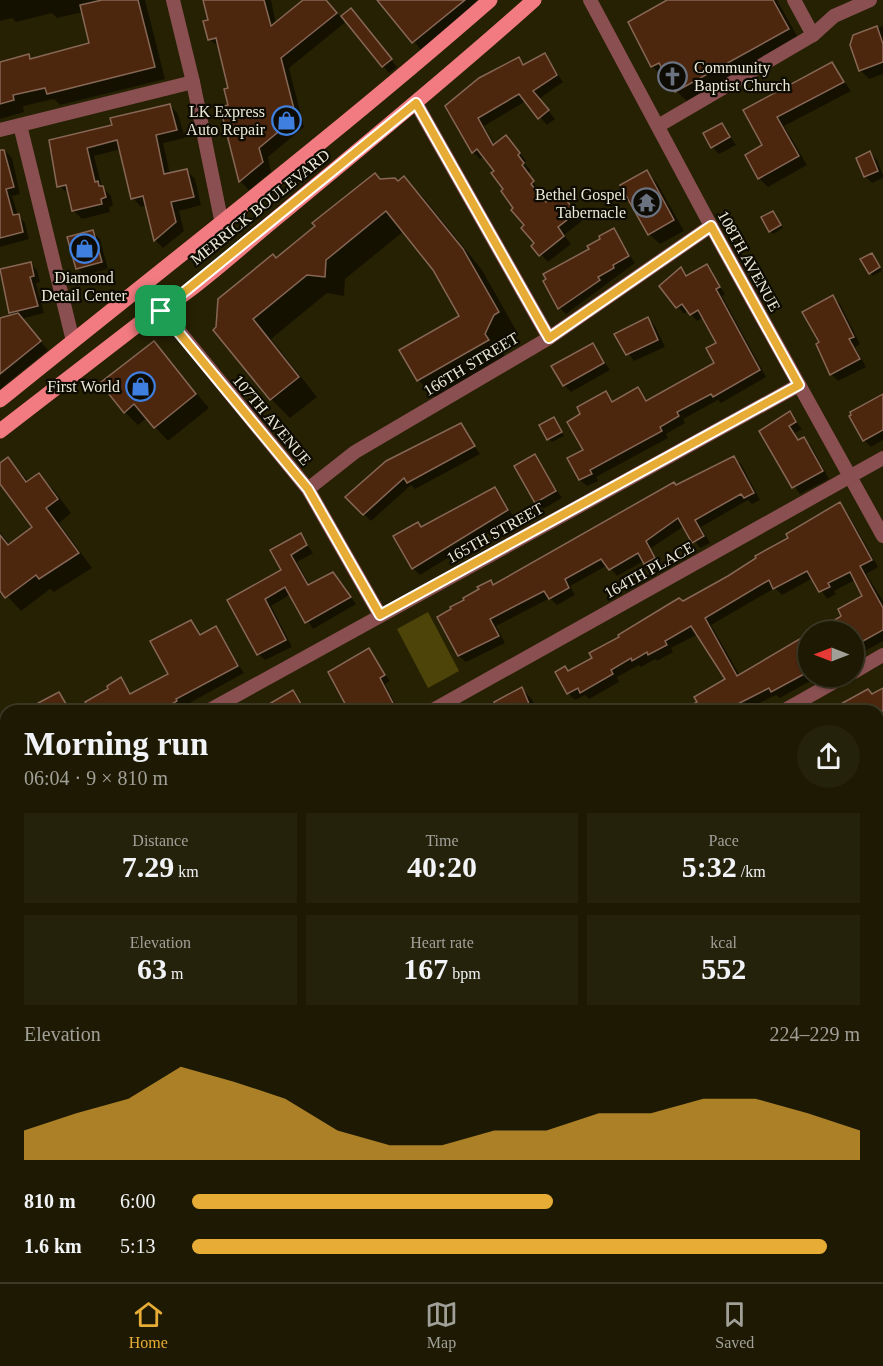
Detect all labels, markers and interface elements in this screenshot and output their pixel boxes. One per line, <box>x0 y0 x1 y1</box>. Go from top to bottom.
place label: Community Baptist Church <box>694 59 790 95</box>
church icon: Community Baptist Church <box>657 60 689 92</box>
place label: LK Express Auto Repair <box>186 103 266 139</box>
shop icon: LK Express Auto Repair <box>270 104 302 136</box>
street label: MERRICK BOULEVARD <box>187 146 333 268</box>
place label: Bethel Gospel Tabernacle <box>535 186 627 221</box>
temple icon: Bethel Gospel Tabernacle <box>631 187 663 219</box>
street label: 108TH AVENUE <box>714 208 784 314</box>
shop icon: Diamond Detail Center <box>68 233 100 265</box>
place label: Diamond Detail Center <box>41 269 128 304</box>
pin <box>135 285 186 336</box>
icon: arrive <box>144 294 177 327</box>
street label: 166TH STREET <box>420 329 522 399</box>
shop icon: First World <box>125 370 157 402</box>
street label: 107TH AVENUE <box>229 372 315 468</box>
place label: First World <box>47 378 120 395</box>
street label: 165TH STREET <box>444 499 547 567</box>
street label: 164TH PLACE <box>601 538 697 602</box>
north arrow <box>798 621 864 687</box>
map controls <box>798 621 864 687</box>
button: share <box>797 725 860 788</box>
text: Morning run <box>24 726 208 762</box>
text: 06:04 · 9 × 810 m <box>24 767 168 789</box>
text: Distance <box>132 832 188 849</box>
text: Time <box>425 832 459 849</box>
text: Pace <box>709 832 739 849</box>
text: 7.29 <box>122 850 174 883</box>
text: 40:20 <box>407 850 477 883</box>
text: 5:32 <box>682 850 737 883</box>
text: km <box>174 863 199 880</box>
text: /km <box>737 863 766 880</box>
text: Elevation <box>130 934 191 951</box>
text: Heart rate <box>410 934 474 951</box>
text: kcal <box>710 934 737 951</box>
text: 63 <box>137 952 167 985</box>
text: 167 <box>403 952 448 985</box>
text: 552 <box>701 952 746 985</box>
text: m <box>167 965 184 982</box>
text: bpm <box>448 965 481 982</box>
text: Elevation <box>24 1023 101 1045</box>
text: 224–229 m <box>769 1023 860 1045</box>
text: 810 m <box>24 1190 76 1212</box>
text: 6:00 <box>120 1190 156 1212</box>
text: 1.6 km <box>24 1235 82 1257</box>
text: 5:13 <box>120 1235 156 1257</box>
tab: Home <box>129 1298 168 1352</box>
tab: Map <box>425 1298 458 1352</box>
tab: Saved <box>715 1298 754 1352</box>

